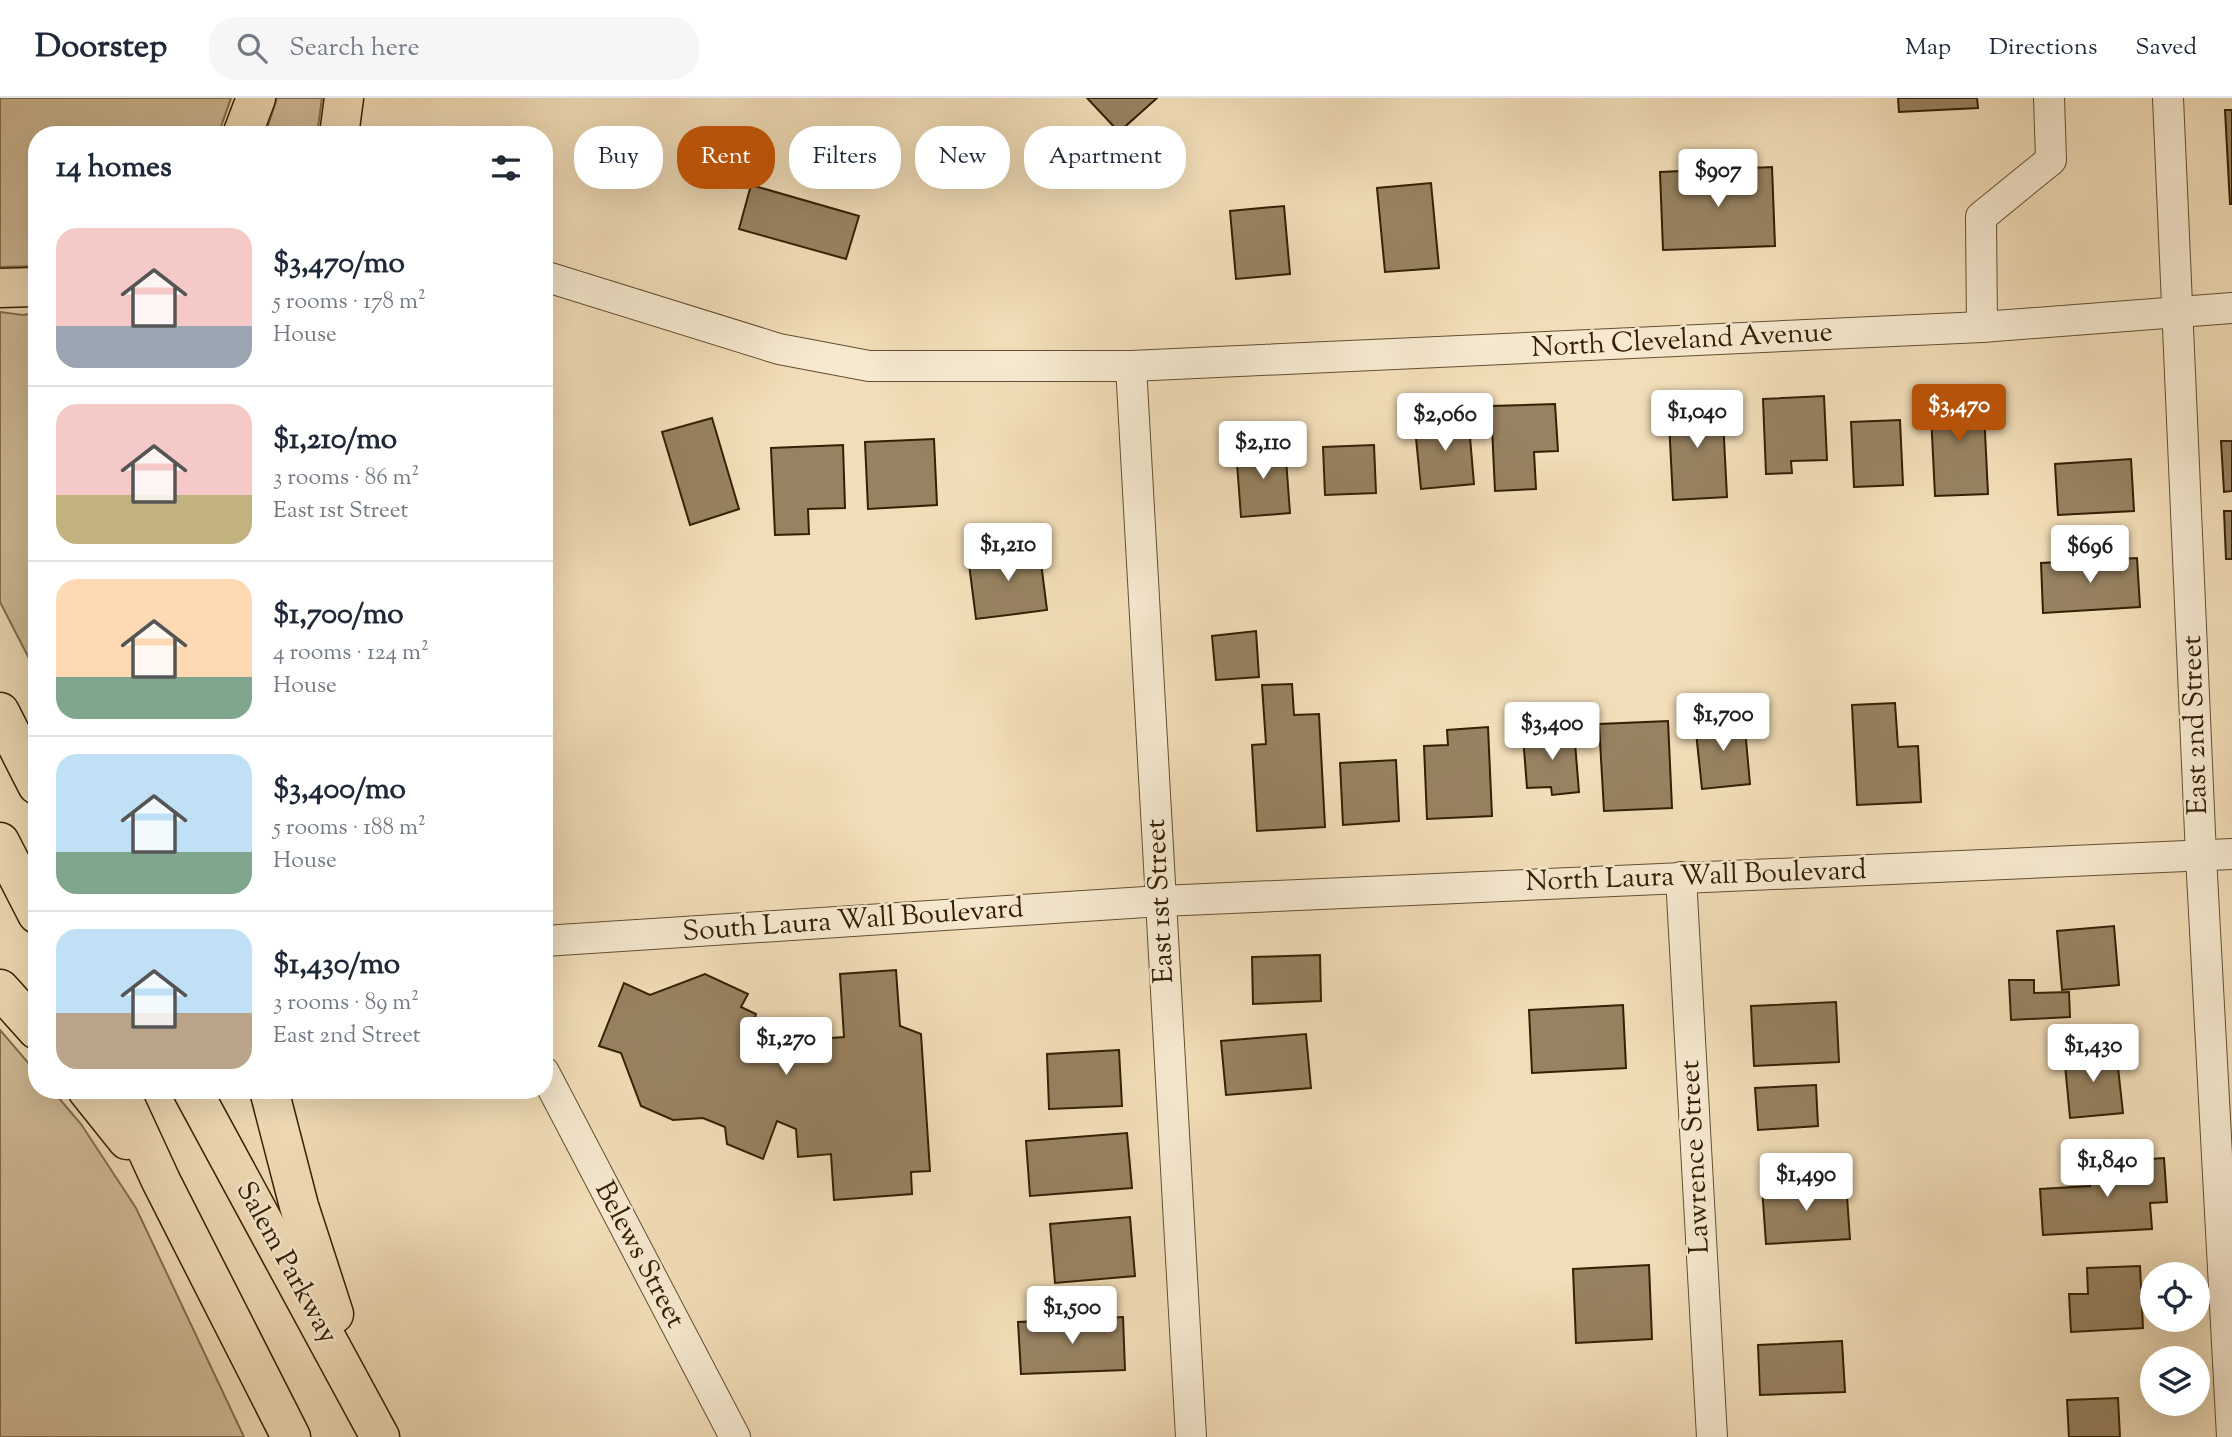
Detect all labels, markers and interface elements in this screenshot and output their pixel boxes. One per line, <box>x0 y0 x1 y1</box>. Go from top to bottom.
search box <box>209 17 699 80</box>
text: Doorstep <box>35 24 167 72</box>
icon: search <box>233 29 271 67</box>
text: Search here <box>289 30 420 67</box>
text: Map <box>1905 31 1951 65</box>
text: Directions <box>1989 31 2097 65</box>
text: Saved <box>2135 31 2197 65</box>
chip: Buy <box>574 126 663 189</box>
chip: Rent <box>677 126 775 189</box>
chip: Filters <box>789 126 901 189</box>
chip: New <box>915 126 1010 189</box>
chip: Apartment <box>1024 126 1186 189</box>
text: 14 homes <box>56 147 172 190</box>
icon: filters <box>487 149 525 187</box>
pin: $907 <box>1677 150 1759 209</box>
text: $907 <box>1694 155 1742 188</box>
text: $3,470/mo <box>273 243 405 286</box>
icon: home <box>112 256 196 340</box>
text: 5 rooms · 178 m² <box>273 286 426 319</box>
street label: North Cleveland Avenue <box>1530 313 1834 369</box>
text: House <box>273 319 337 352</box>
pin: $3,470 <box>1902 384 2016 444</box>
pin: $1,040 <box>1640 390 1754 450</box>
text: $3,470 <box>1928 390 1990 423</box>
pin: $2,060 <box>1388 394 1502 453</box>
text: $1,040 <box>1667 396 1727 429</box>
text: $2,060 <box>1413 399 1477 432</box>
text: $1,210/mo <box>273 419 397 462</box>
pin: $2,110 <box>1206 422 1320 481</box>
text: $2,110 <box>1235 427 1291 460</box>
icon: home <box>112 432 196 516</box>
text: 3 rooms · 86 m² <box>273 462 419 495</box>
text: East 1st Street <box>273 495 408 528</box>
pin: $1,210 <box>951 524 1065 583</box>
pin: $696 <box>2049 526 2131 585</box>
text: $1,210 <box>980 529 1036 562</box>
text: $696 <box>2067 531 2113 564</box>
text: $1,700/mo <box>273 594 404 637</box>
icon: home <box>112 607 196 691</box>
street label: East 2nd Street <box>2173 634 2219 816</box>
text: 4 rooms · 124 m² <box>273 637 429 670</box>
text: House <box>273 670 337 703</box>
pin: $1,700 <box>1666 694 1780 753</box>
text: $1,700 <box>1692 699 1754 732</box>
pin: $3,400 <box>1495 702 1609 762</box>
text: $3,400 <box>1520 708 1584 741</box>
text: $3,400/mo <box>273 769 406 812</box>
icon: home <box>112 782 196 866</box>
text: 5 rooms · 188 m² <box>273 812 426 845</box>
street label: East 1st Street <box>1137 817 1185 984</box>
text: House <box>273 845 337 878</box>
street label: North Laura Wall Boulevard <box>1525 851 1867 903</box>
street label: South Laura Wall Boulevard <box>681 889 1025 953</box>
text: $1,430/mo <box>273 944 400 987</box>
icon: home <box>112 957 196 1041</box>
text: 3 rooms · 89 m² <box>273 987 419 1020</box>
pin: $1,270 <box>729 1018 843 1077</box>
text: East 2nd Street <box>273 1020 421 1053</box>
text: $1,270 <box>756 1023 816 1056</box>
pin: $1,430 <box>2036 1024 2150 1084</box>
text: $1,430 <box>2064 1030 2122 1063</box>
street label: Lawrence Street <box>1671 1059 1721 1255</box>
pin: $1,840 <box>2050 1140 2164 1199</box>
text: $1,840 <box>2077 1145 2137 1178</box>
pin: $1,490 <box>1749 1154 1863 1213</box>
text: $1,490 <box>1776 1159 1836 1192</box>
street label: Salem Parkway <box>225 1175 347 1351</box>
street label: Belews Street <box>584 1175 695 1336</box>
map controls <box>2140 1262 2210 1416</box>
button: locate <box>2140 1262 2210 1332</box>
pin: $1,500 <box>1015 1286 1129 1346</box>
text: $1,500 <box>1043 1292 1101 1325</box>
button: layers <box>2140 1346 2210 1416</box>

